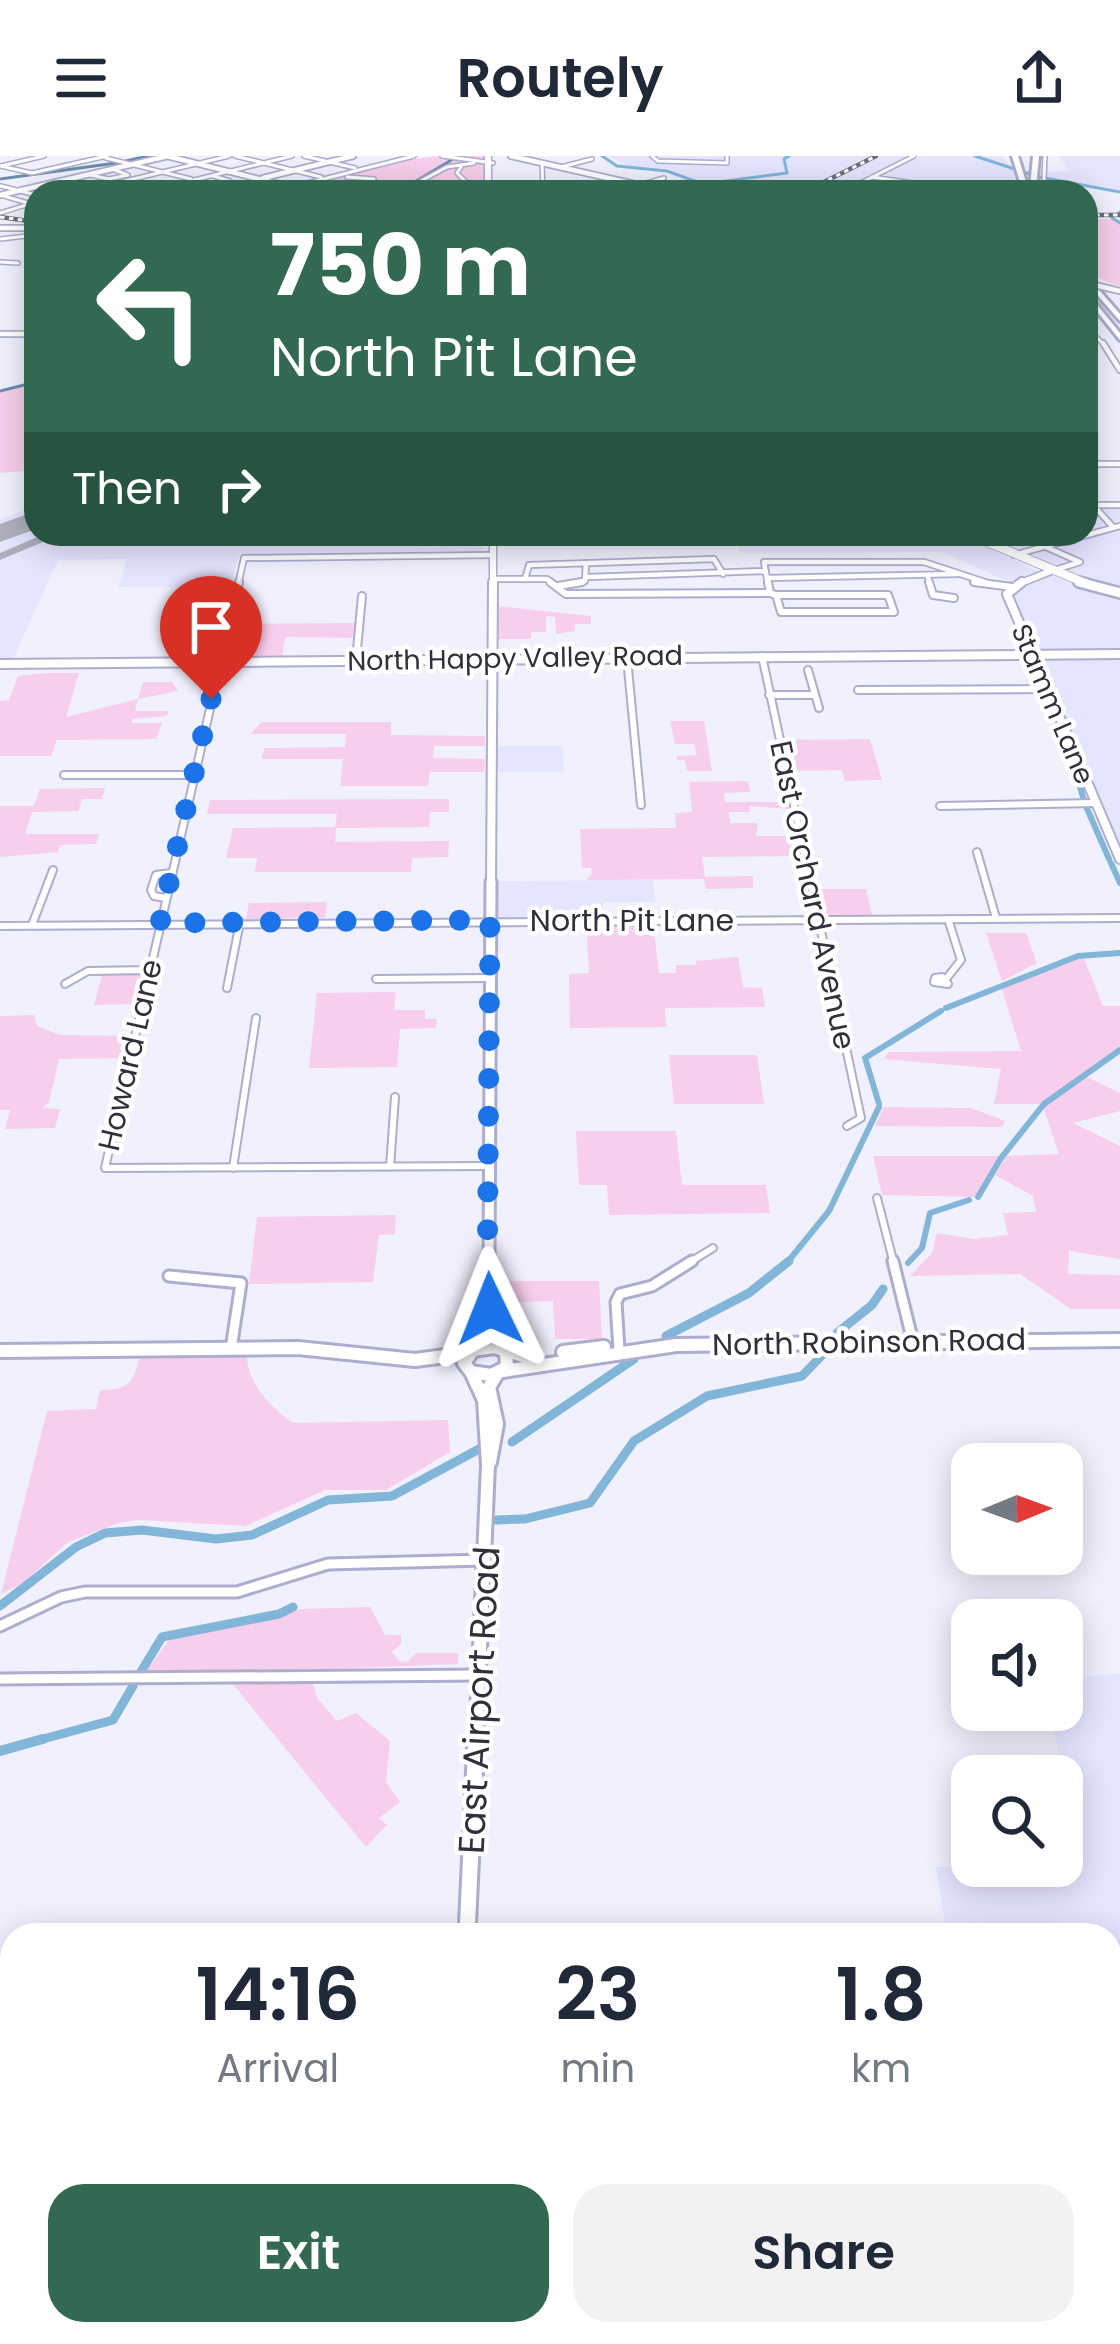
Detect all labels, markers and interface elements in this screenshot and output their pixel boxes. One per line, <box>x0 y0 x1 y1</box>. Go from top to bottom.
text: Routely <box>457 40 663 116</box>
icon: menu <box>48 45 114 111</box>
icon: share <box>1006 45 1072 111</box>
text: 750 m <box>270 207 531 324</box>
icon: left <box>72 228 228 384</box>
text: North Pit Lane <box>270 319 638 395</box>
icon: right <box>206 456 272 522</box>
text: Then <box>72 457 182 520</box>
pin <box>160 576 262 699</box>
icon: arrive <box>178 594 244 660</box>
street label: Stamm Lane <box>1003 618 1103 790</box>
street label: North Happy Valley Road <box>347 637 683 679</box>
street label: East Orchard Avenue <box>759 737 867 1053</box>
street label: North Pit Lane <box>530 899 734 942</box>
street label: Howard Lane <box>87 955 173 1155</box>
position arrow <box>427 1246 553 1372</box>
street label: North Robinson Road <box>712 1318 1026 1366</box>
north arrow <box>951 1443 1083 1575</box>
map controls <box>951 1443 1083 1887</box>
street label: East Airport Road <box>445 1545 513 1855</box>
button: sound <box>951 1599 1083 1731</box>
button: search <box>951 1755 1083 1887</box>
text: 14:16 <box>195 1944 360 2045</box>
text: 23 <box>556 1944 640 2045</box>
text: 1.8 <box>835 1944 927 2045</box>
text: Arrival <box>216 2041 339 2096</box>
text: min <box>560 2041 635 2096</box>
text: km <box>851 2041 911 2096</box>
button: Exit <box>48 2184 549 2322</box>
button: Share <box>573 2184 1074 2322</box>

